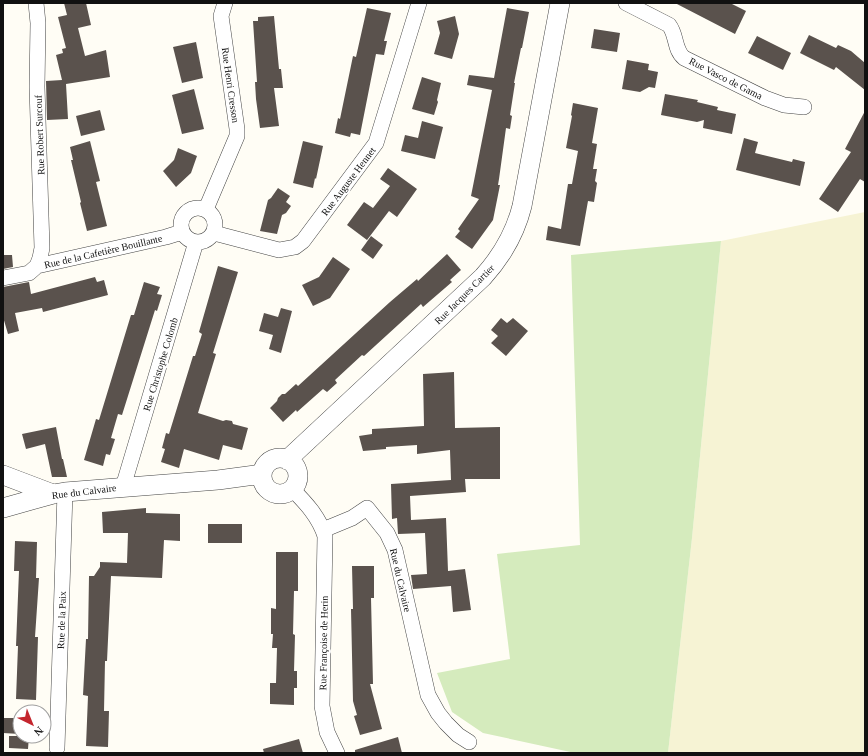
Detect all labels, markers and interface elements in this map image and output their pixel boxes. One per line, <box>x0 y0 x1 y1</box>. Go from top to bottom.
street label: Rue Henri Cresson <box>220 47 241 124</box>
street label: Rue Vasco de Gama <box>687 55 765 102</box>
street label: Rue Robert Surcouf <box>33 94 46 175</box>
street label: Rue Auguste Hennet <box>319 145 378 218</box>
street label: Rue de la Cafetière Bouillante <box>43 232 164 270</box>
street label: Rue Jacques Cartier <box>432 262 497 327</box>
street label: Rue Christophe Colomb <box>141 316 180 412</box>
street label: Rue du Calvaire <box>51 482 118 501</box>
street label: Rue du Calvaire <box>388 547 413 614</box>
street label: Rue de la Paix <box>55 591 68 649</box>
street label: Rue Françoise de Herin <box>317 596 330 690</box>
north arrow <box>12 704 52 744</box>
text: N <box>32 724 46 738</box>

